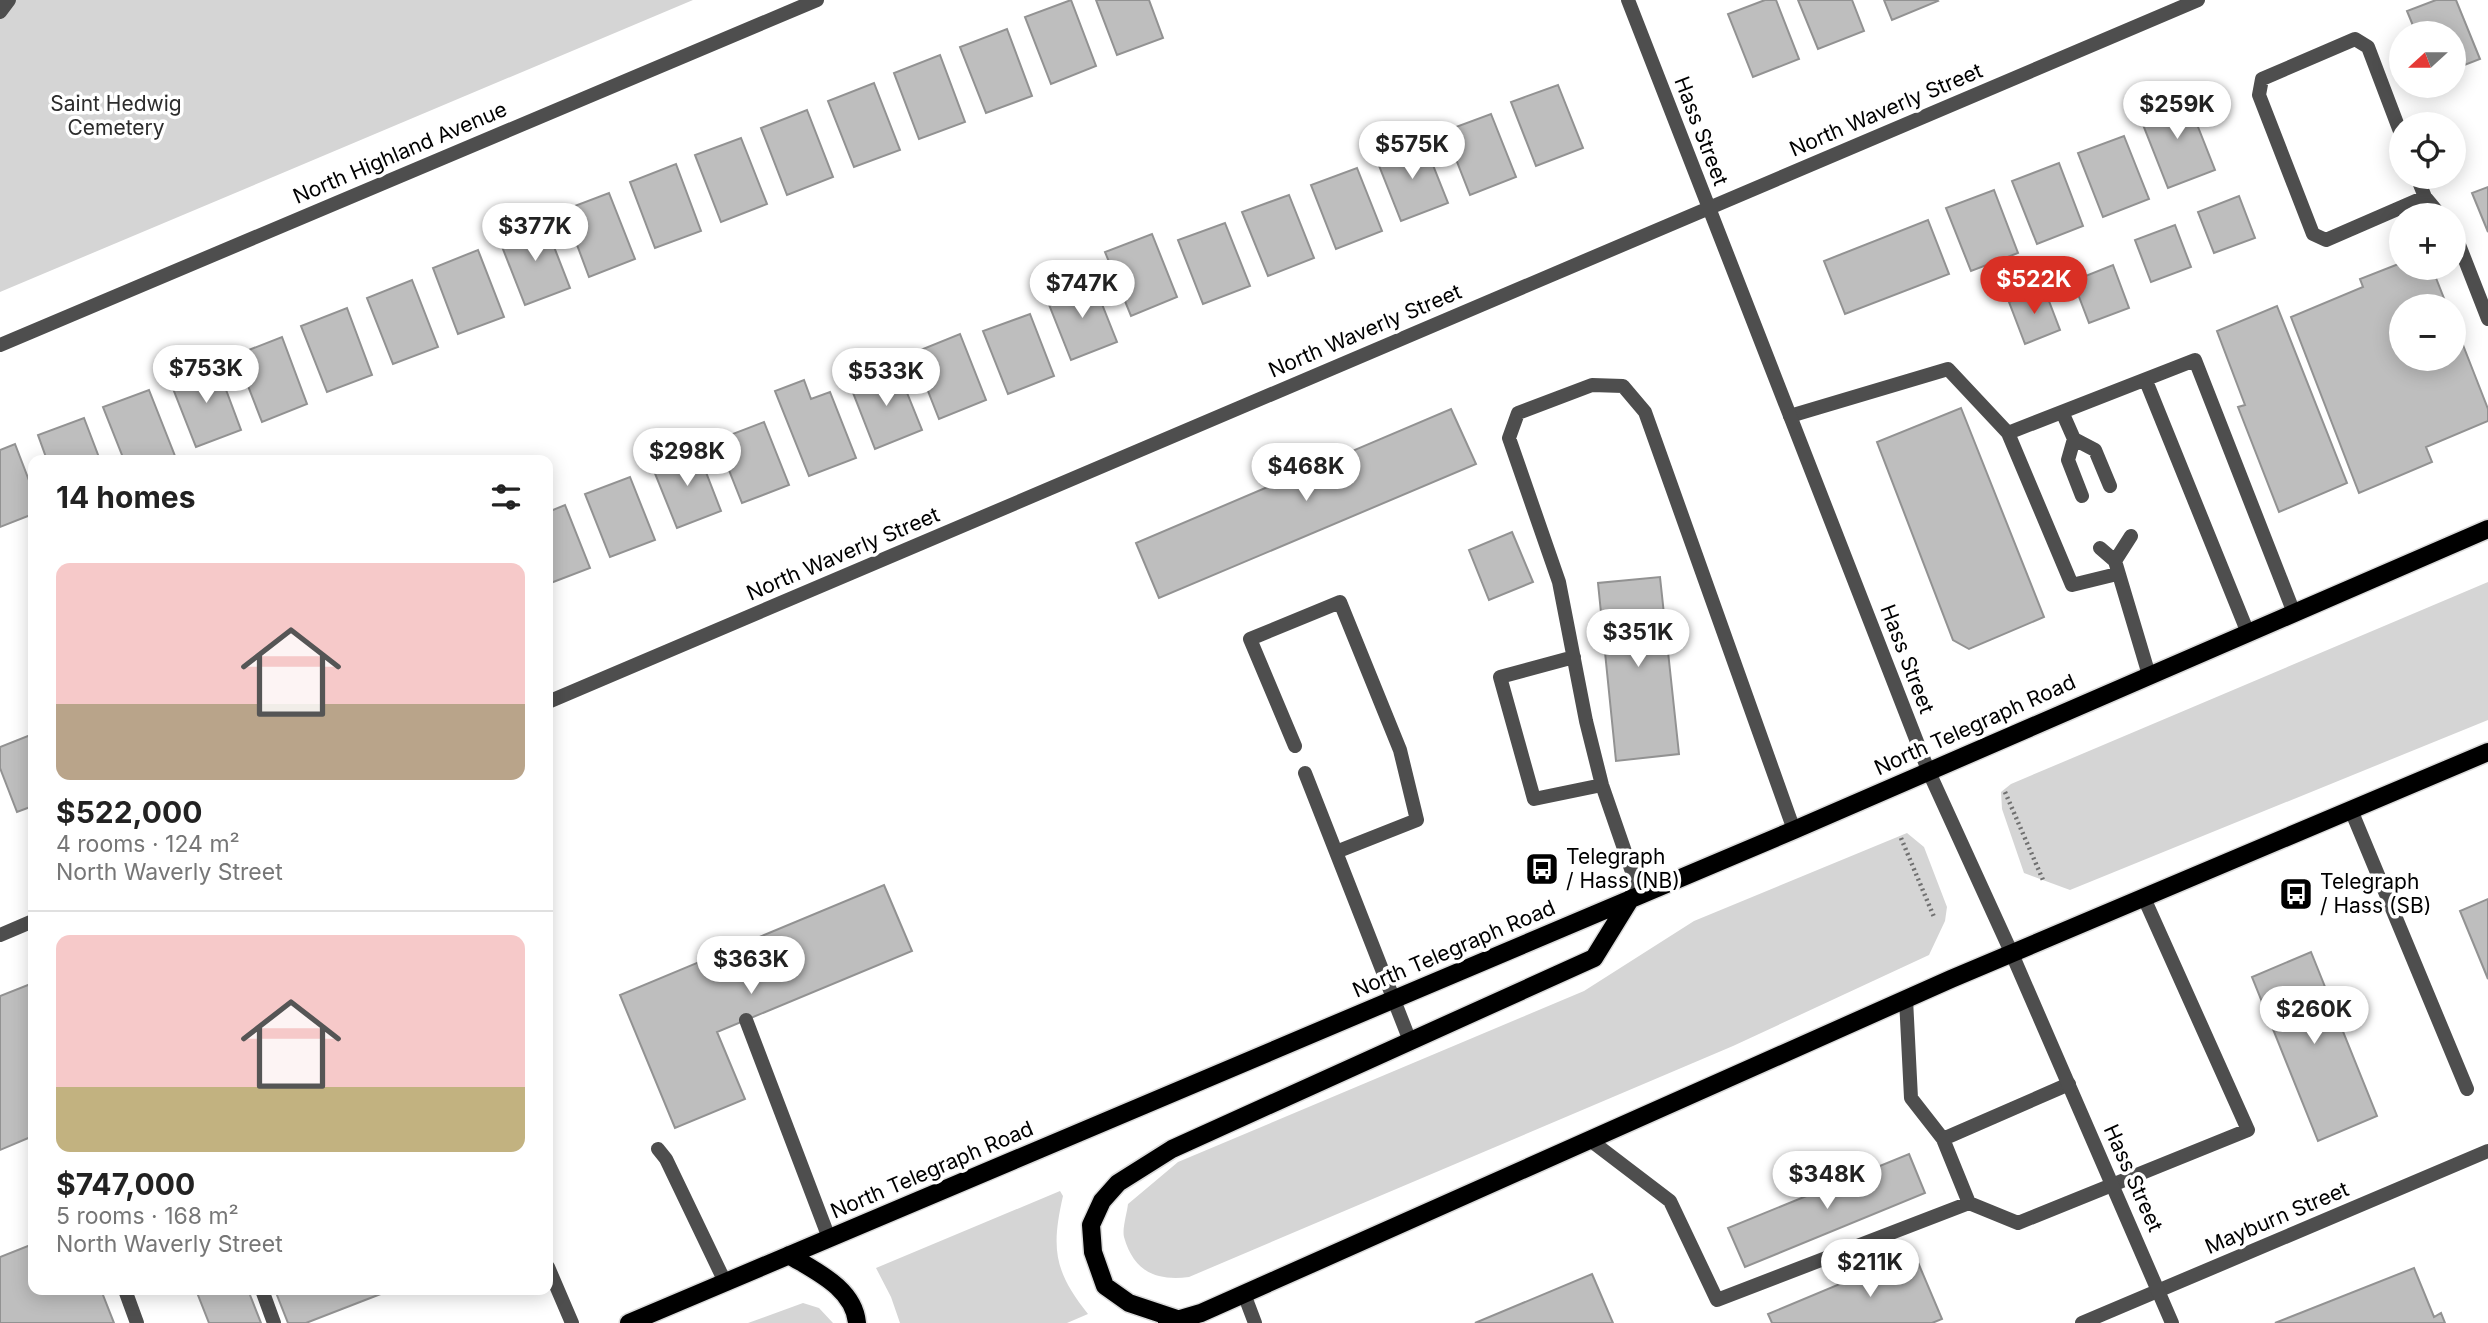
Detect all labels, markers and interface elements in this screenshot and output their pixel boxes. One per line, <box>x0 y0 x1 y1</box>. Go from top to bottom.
north arrow <box>2389 21 2466 98</box>
map controls <box>2389 21 2466 371</box>
street label: North Waverly Street <box>1786 58 1986 161</box>
street label: Hass Street <box>1669 73 1734 189</box>
pin: $259K <box>2128 82 2226 141</box>
text: $259K <box>2139 90 2215 118</box>
park label: Saint Hedwig Cemetery <box>50 91 182 140</box>
street label: North Highland Avenue <box>289 96 510 209</box>
button: locate <box>2389 112 2466 189</box>
pin: $575K <box>1363 122 1461 181</box>
text: $575K <box>1375 130 1449 158</box>
button: + <box>2389 203 2466 280</box>
pin: $377K <box>486 204 584 263</box>
text: $377K <box>498 212 572 240</box>
pin: $522K <box>1985 256 2083 316</box>
pin: $747K <box>1033 260 1131 320</box>
text: $522K <box>1996 265 2072 293</box>
text: $747K <box>1046 269 1118 297</box>
street label: North Waverly Street <box>1265 279 1465 382</box>
button: − <box>2389 294 2466 371</box>
pin: $753K <box>157 346 255 405</box>
pin: $533K <box>837 348 935 408</box>
text: $753K <box>169 354 243 382</box>
text: $533K <box>848 357 924 385</box>
pin: $298K <box>638 428 736 488</box>
text: $298K <box>649 437 725 465</box>
pin: $468K <box>1257 444 1355 503</box>
text: $468K <box>1267 452 1345 480</box>
icon: filters <box>487 478 525 516</box>
text: 14 homes <box>56 479 195 515</box>
street label: North Waverly Street <box>743 502 943 605</box>
street label: Hass Street <box>1875 601 1940 717</box>
icon: home <box>228 609 354 735</box>
pin: $351K <box>1589 610 1687 669</box>
text: $351K <box>1602 618 1674 646</box>
street label: North Telegraph Road <box>1870 669 2079 780</box>
text: $522,000 <box>56 794 202 830</box>
text: 4 rooms · 124 m² <box>56 830 240 858</box>
place label: Telegraph / Hass (NB) <box>1566 844 1680 893</box>
bus stop icon: Telegraph / Hass (NB) <box>1523 850 1561 888</box>
text: North Waverly Street <box>56 858 283 886</box>
place label: Telegraph / Hass (SB) <box>2320 869 2431 918</box>
bus stop icon: Telegraph / Hass (SB) <box>2277 875 2315 913</box>
street label: North Telegraph Road <box>1349 894 1559 1003</box>
pin: $363K <box>702 936 800 996</box>
text: $363K <box>713 945 789 973</box>
icon: home <box>228 981 354 1107</box>
pin: $260K <box>2265 986 2363 1046</box>
text: $260K <box>2276 995 2352 1023</box>
street label: North Telegraph Road <box>827 1115 1037 1224</box>
street label: Hass Street <box>2099 1120 2168 1235</box>
pin: $348K <box>1778 1152 1876 1211</box>
text: $348K <box>1789 1160 1865 1188</box>
text: $747,000 <box>56 1166 195 1202</box>
street label: Mayburn Street <box>2201 1176 2352 1259</box>
text: 5 rooms · 168 m² <box>56 1202 239 1230</box>
text: North Waverly Street <box>56 1230 283 1258</box>
pin: $211K <box>1821 1240 1919 1299</box>
text: $211K <box>1837 1248 1903 1276</box>

